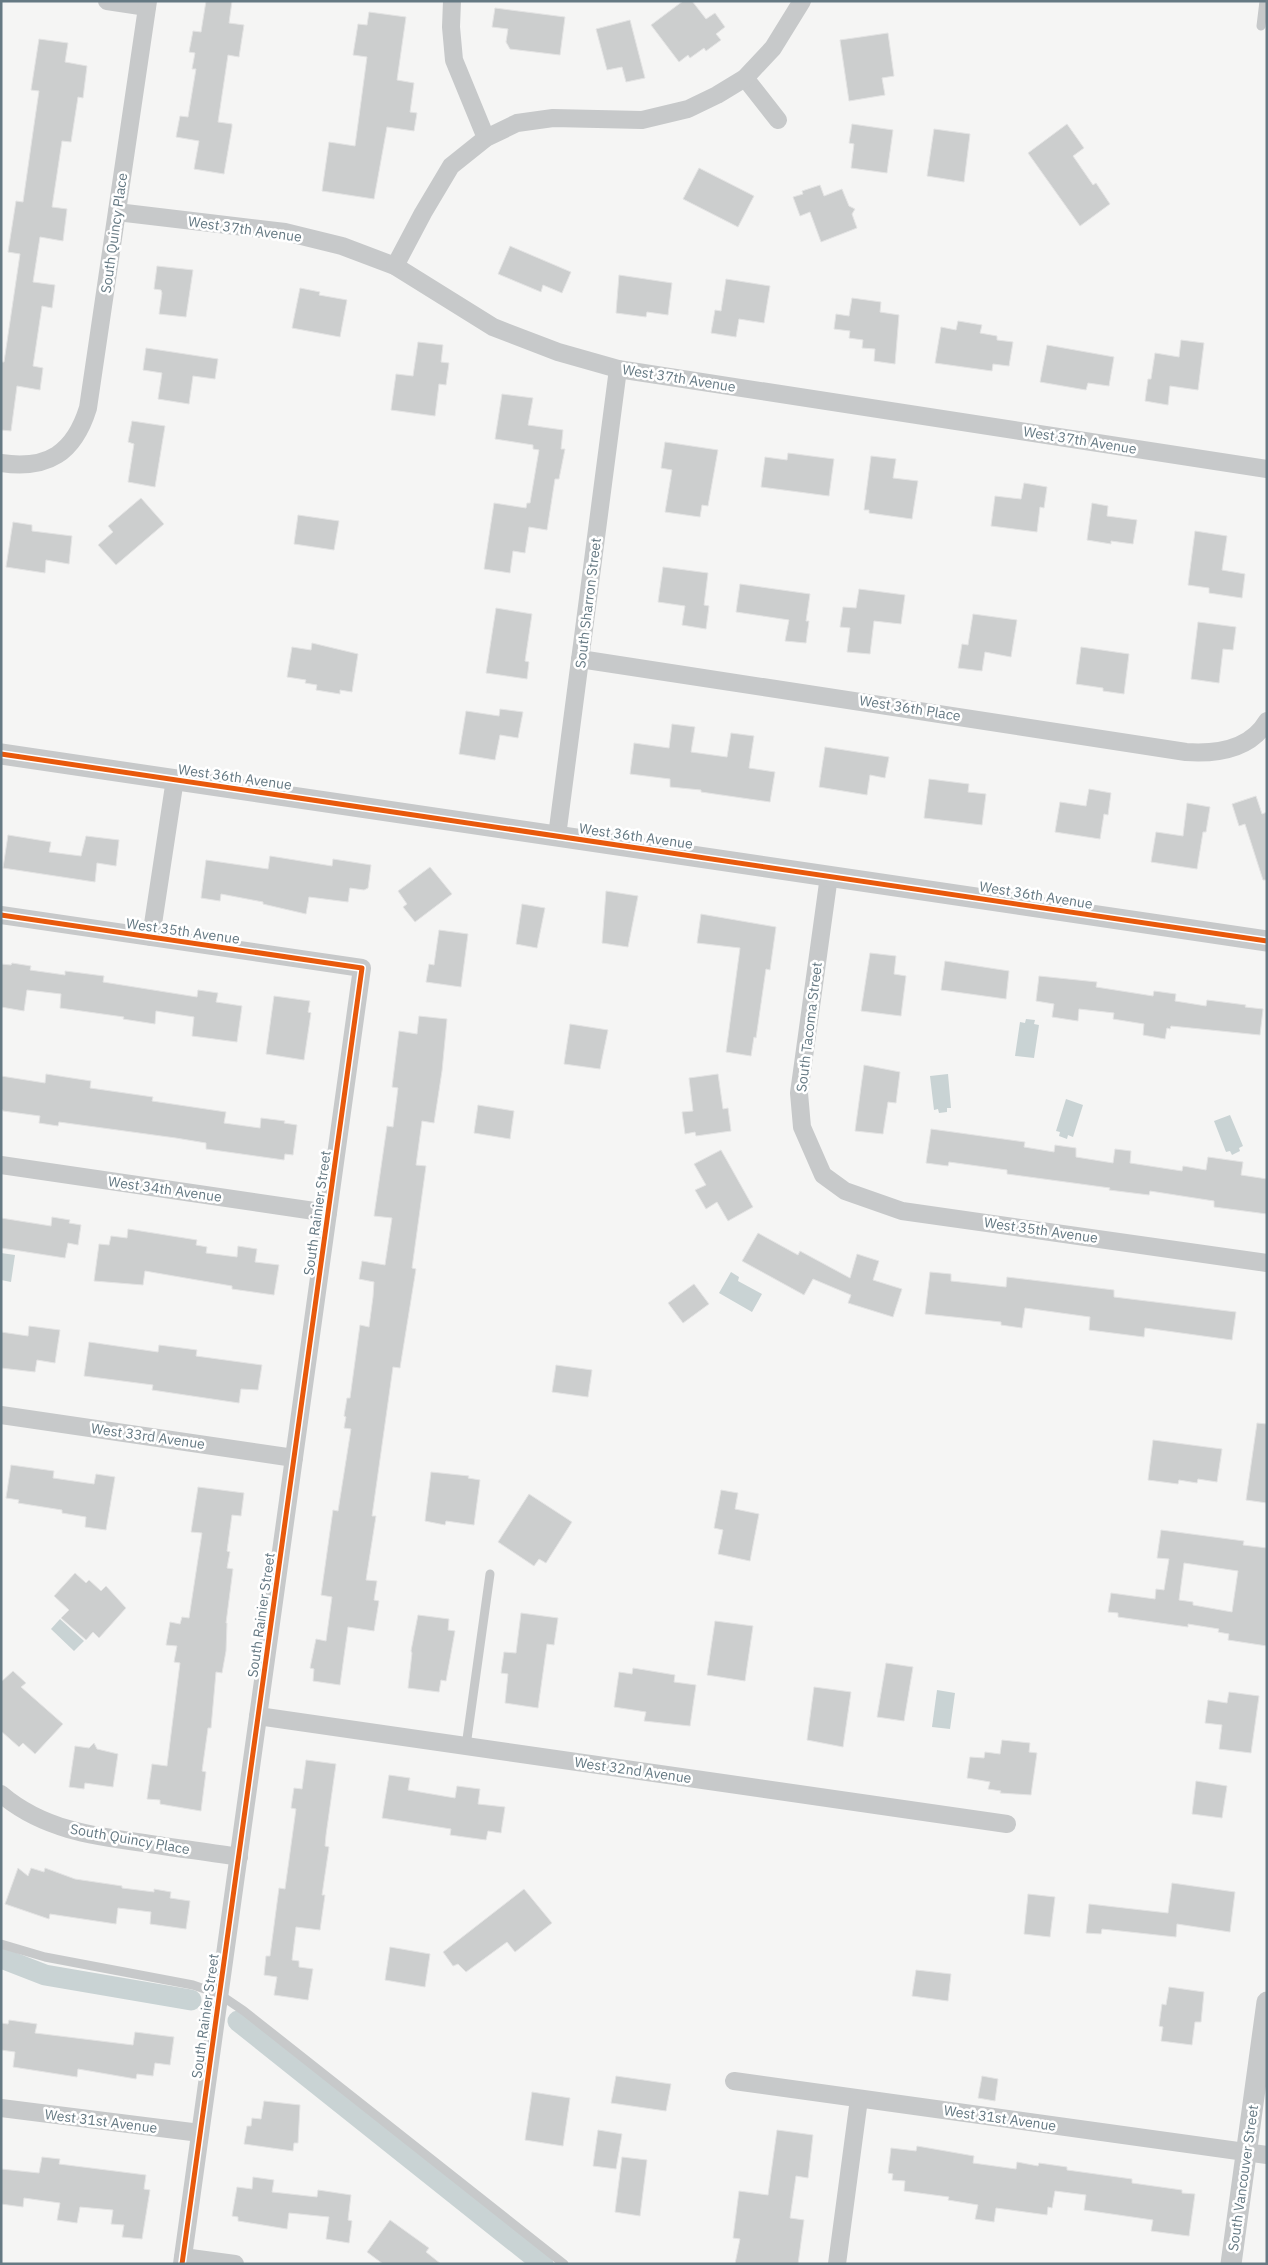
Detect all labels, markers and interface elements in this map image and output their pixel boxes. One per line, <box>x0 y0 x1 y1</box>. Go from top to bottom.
street label: South Quincy Place <box>97 171 131 294</box>
street label: West 37th Avenue <box>187 212 303 246</box>
street label: West 37th Avenue <box>621 360 737 396</box>
street label: West 37th Avenue <box>1022 422 1138 458</box>
street label: South Sharron Street <box>571 537 605 669</box>
street label: West 36th Place <box>858 691 962 725</box>
street label: West 36th Avenue <box>177 760 293 794</box>
street label: West 36th Avenue <box>578 819 694 853</box>
street label: West 36th Avenue <box>978 877 1094 913</box>
street label: West 35th Avenue <box>125 914 241 948</box>
street label: South Tacoma Street <box>792 961 826 1093</box>
street label: South Rainier Street <box>299 1149 335 1277</box>
street label: West 34th Avenue <box>107 1172 223 1206</box>
street label: West 35th Avenue <box>983 1213 1099 1247</box>
street label: West 33rd Avenue <box>90 1419 206 1453</box>
street label: South Rainier Street <box>243 1551 279 1679</box>
street label: West 32nd Avenue <box>573 1753 693 1787</box>
street label: South Quincy Place <box>69 1820 192 1858</box>
street label: South Rainier Street <box>187 1952 223 2080</box>
street label: West 31st Avenue <box>943 2101 1058 2135</box>
street label: South Vancouver Street <box>1224 2104 1262 2252</box>
street label: West 31st Avenue <box>44 2105 159 2137</box>

